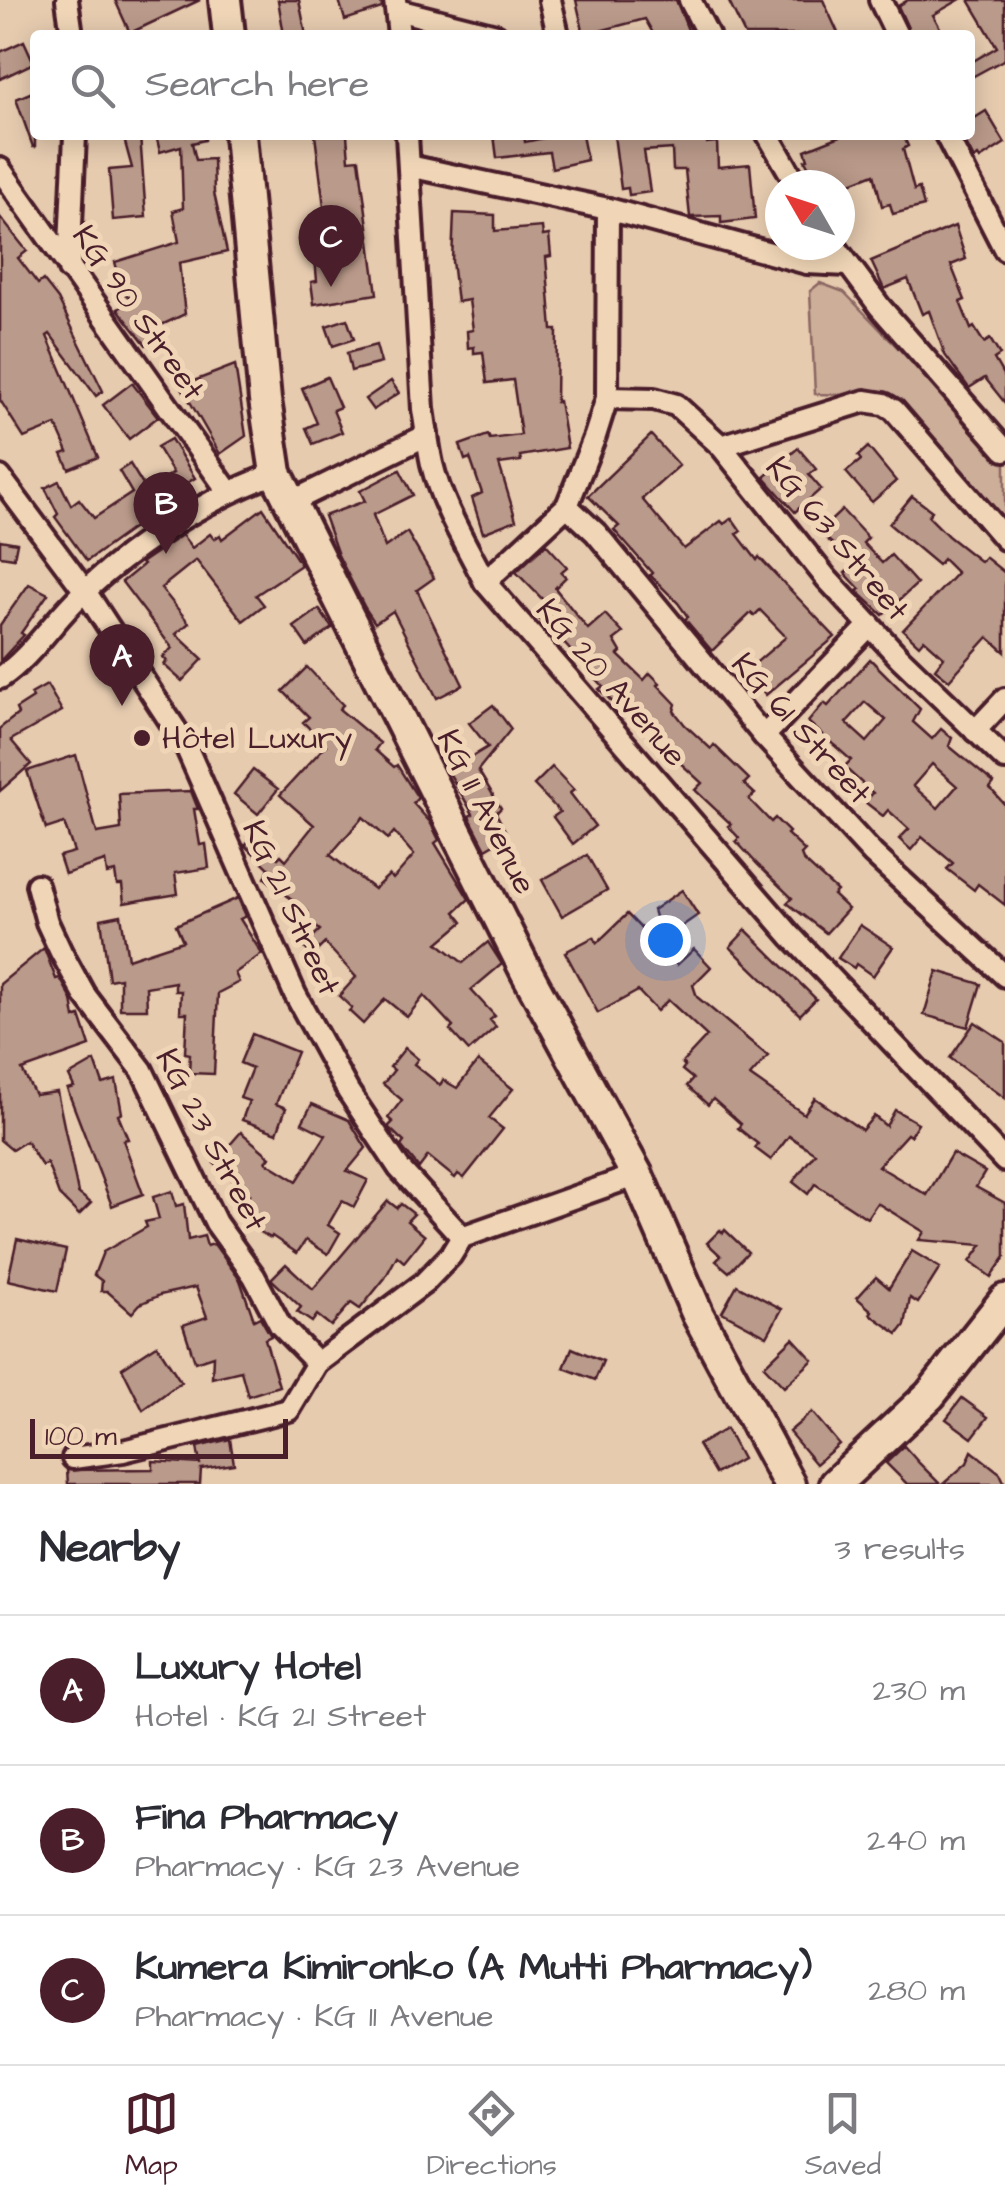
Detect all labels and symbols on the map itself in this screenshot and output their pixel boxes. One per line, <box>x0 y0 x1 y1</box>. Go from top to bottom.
north arrow <box>765 170 855 260</box>
pin: C <box>298 204 364 287</box>
street label: KG 90 Street <box>61 216 215 410</box>
street label: KG 63 Street <box>755 447 919 631</box>
pin: B <box>134 472 198 554</box>
street label: KG 20 Avenue <box>525 589 697 777</box>
pin: A <box>90 624 154 706</box>
street label: KG 61 Street <box>721 643 881 815</box>
place label: Hôtel Luxury <box>162 716 352 761</box>
street label: KG 11 Avenue <box>425 722 547 902</box>
marker: Hôtel Luxury <box>131 727 153 749</box>
street label: KG 21 Street <box>231 813 351 1003</box>
your location <box>640 915 691 966</box>
street label: KG 23 Street <box>144 1041 278 1239</box>
scale bar <box>30 1414 288 1458</box>

